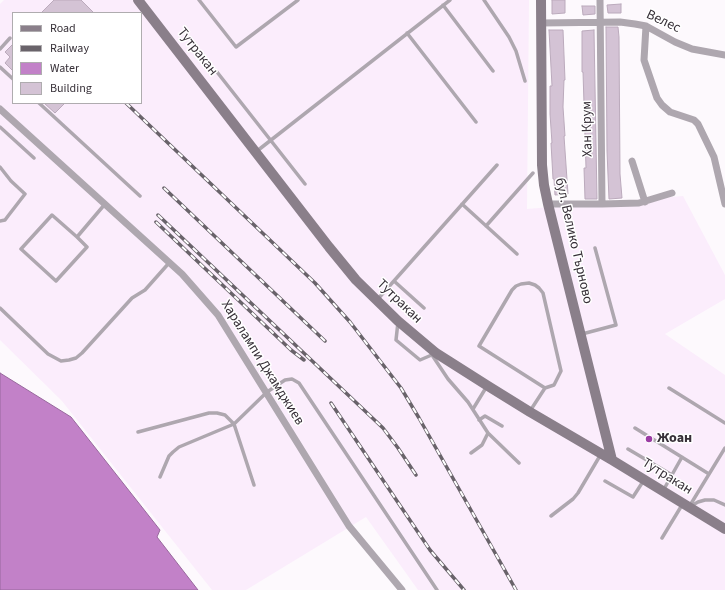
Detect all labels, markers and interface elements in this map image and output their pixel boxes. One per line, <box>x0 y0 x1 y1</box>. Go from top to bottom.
street label: Велес <box>643 7 683 37</box>
legend <box>12 12 142 104</box>
text: Road <box>50 20 76 37</box>
street label: Тутракан <box>173 25 221 79</box>
text: Railway <box>50 40 89 57</box>
text: Water <box>50 60 79 77</box>
text: Building <box>50 80 92 97</box>
street label: Хан Крум <box>579 101 597 157</box>
street label: бул. Велико Търново <box>550 176 596 306</box>
street label: Тутракан <box>373 276 425 328</box>
street label: Харалампи Джамджиев <box>217 297 307 429</box>
place label: Жоан <box>657 431 692 447</box>
marker: Жоан <box>644 434 654 444</box>
street label: Тутракан <box>639 455 695 499</box>

